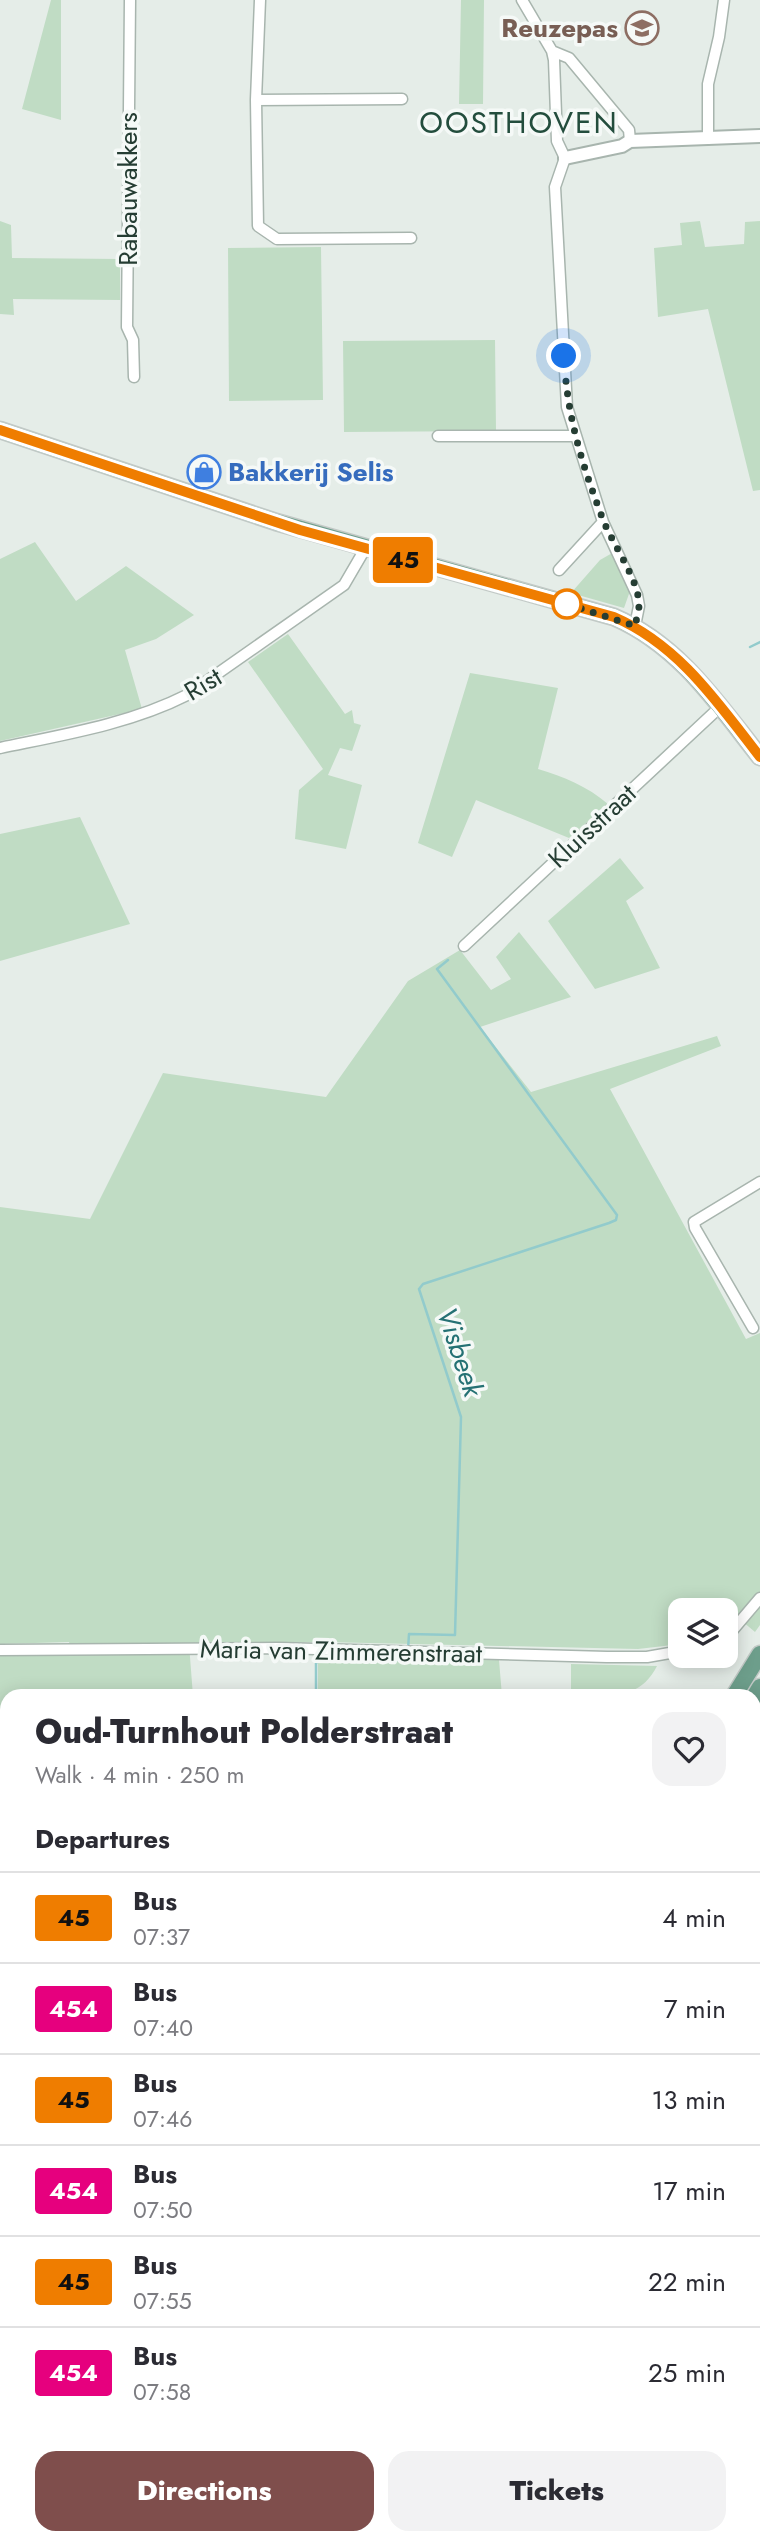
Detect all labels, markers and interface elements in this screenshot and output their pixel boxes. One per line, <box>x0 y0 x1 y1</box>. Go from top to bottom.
place label: Reuzepas <box>501 9 618 47</box>
school or university icon: Reuzepas <box>623 9 661 47</box>
district label: OOSTHOVEN <box>419 101 619 144</box>
street label: Rabauwakkers <box>109 112 147 266</box>
your location <box>546 338 581 373</box>
shop icon: Bakkerij Selis <box>185 453 223 491</box>
place label: Bakkerij Selis <box>228 453 394 491</box>
line badge: 45 <box>372 537 434 583</box>
text: 45 <box>387 542 419 577</box>
unlabelled marker <box>552 589 582 619</box>
street label: Rist <box>177 658 230 710</box>
street label: Kluisstraat <box>539 775 645 877</box>
water label: Visbeek <box>426 1302 494 1403</box>
map controls <box>668 1598 738 1668</box>
button: layers <box>668 1598 738 1668</box>
street label: Maria van Zimmerenstraat <box>200 1630 483 1672</box>
text: Oud-Turnhout Polderstraat <box>35 1708 453 1755</box>
button: heart <box>652 1712 726 1786</box>
text: Walk · 4 min · 250 m <box>35 1758 244 1792</box>
text: Departures <box>35 1820 170 1858</box>
text: Bus <box>133 1882 177 1920</box>
text: 4 min <box>662 1899 726 1937</box>
text: 45 <box>57 1900 90 1935</box>
text: 07:37 <box>133 1920 190 1954</box>
text: Bus <box>133 1973 177 2011</box>
text: 7 min <box>664 1990 726 2028</box>
text: 454 <box>49 1991 98 2026</box>
text: 07:40 <box>133 2011 193 2045</box>
text: Bus <box>133 2064 177 2102</box>
text: 13 min <box>652 2081 726 2119</box>
text: 45 <box>57 2082 90 2117</box>
text: 07:46 <box>133 2102 192 2136</box>
text: Bus <box>133 2155 177 2193</box>
text: 17 min <box>652 2172 726 2210</box>
text: 454 <box>49 2173 98 2208</box>
text: 07:50 <box>133 2193 193 2227</box>
text: Bus <box>133 2246 177 2284</box>
text: 22 min <box>648 2263 726 2301</box>
text: 45 <box>57 2264 90 2299</box>
text: 07:55 <box>133 2284 192 2318</box>
text: Bus <box>133 2337 177 2375</box>
text: 25 min <box>648 2354 726 2392</box>
text: 454 <box>49 2355 98 2390</box>
text: 07:58 <box>133 2375 191 2409</box>
button: Directions <box>35 2451 374 2531</box>
button: Tickets <box>388 2451 726 2531</box>

